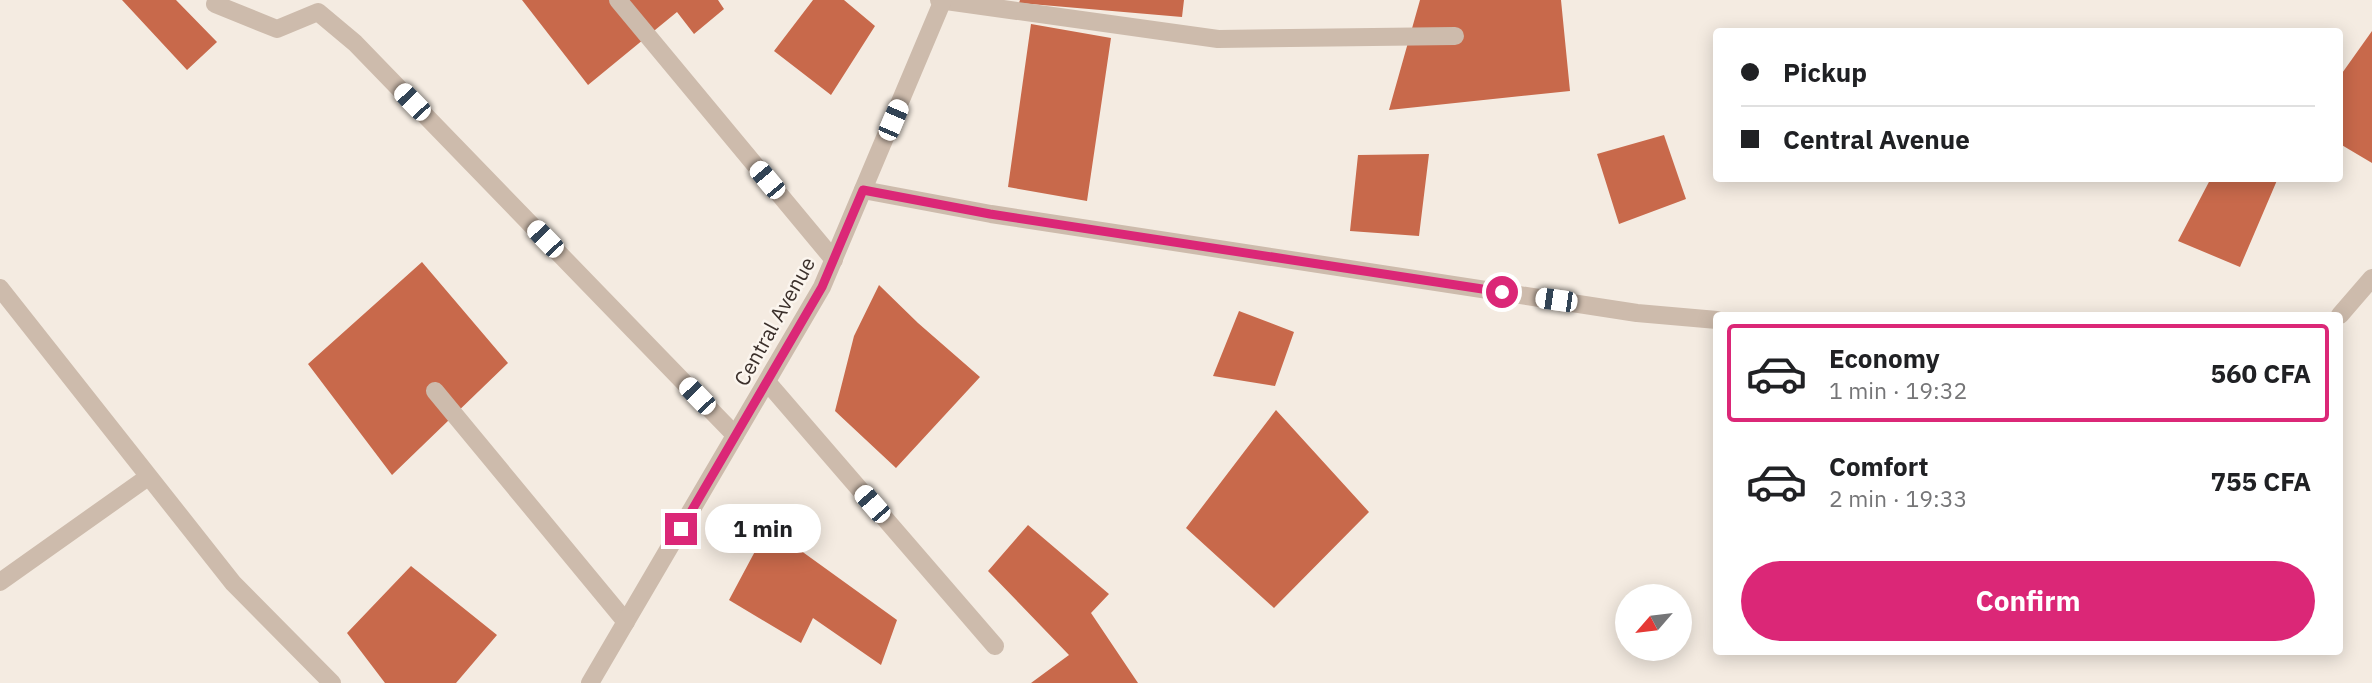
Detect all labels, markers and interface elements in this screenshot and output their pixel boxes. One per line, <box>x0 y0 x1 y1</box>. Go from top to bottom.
text: Pickup <box>1783 55 1867 89</box>
car <box>390 80 435 124</box>
car <box>876 97 911 143</box>
text: Central Avenue <box>1783 122 1970 156</box>
car <box>746 157 789 203</box>
car <box>523 217 568 261</box>
street label: Central Avenue <box>727 251 821 391</box>
route start <box>1486 276 1518 308</box>
car <box>1534 287 1579 313</box>
text: Economy <box>1829 341 1940 375</box>
icon: car <box>1745 342 1808 405</box>
text: 560 CFA <box>2210 356 2311 390</box>
car <box>675 374 720 418</box>
text: 1 min · 19:32 <box>1829 375 1967 405</box>
text: Comfort <box>1829 449 1928 483</box>
icon: car <box>1745 450 1808 513</box>
text: 755 CFA <box>2210 464 2311 498</box>
car <box>851 481 894 527</box>
text: 2 min · 19:33 <box>1829 483 1967 513</box>
callout: 1 min <box>706 504 821 554</box>
route end <box>665 513 697 545</box>
text: 1 min <box>733 513 793 543</box>
button: Confirm <box>1741 561 2315 641</box>
north arrow <box>1615 584 1692 662</box>
map controls <box>1615 584 1692 661</box>

